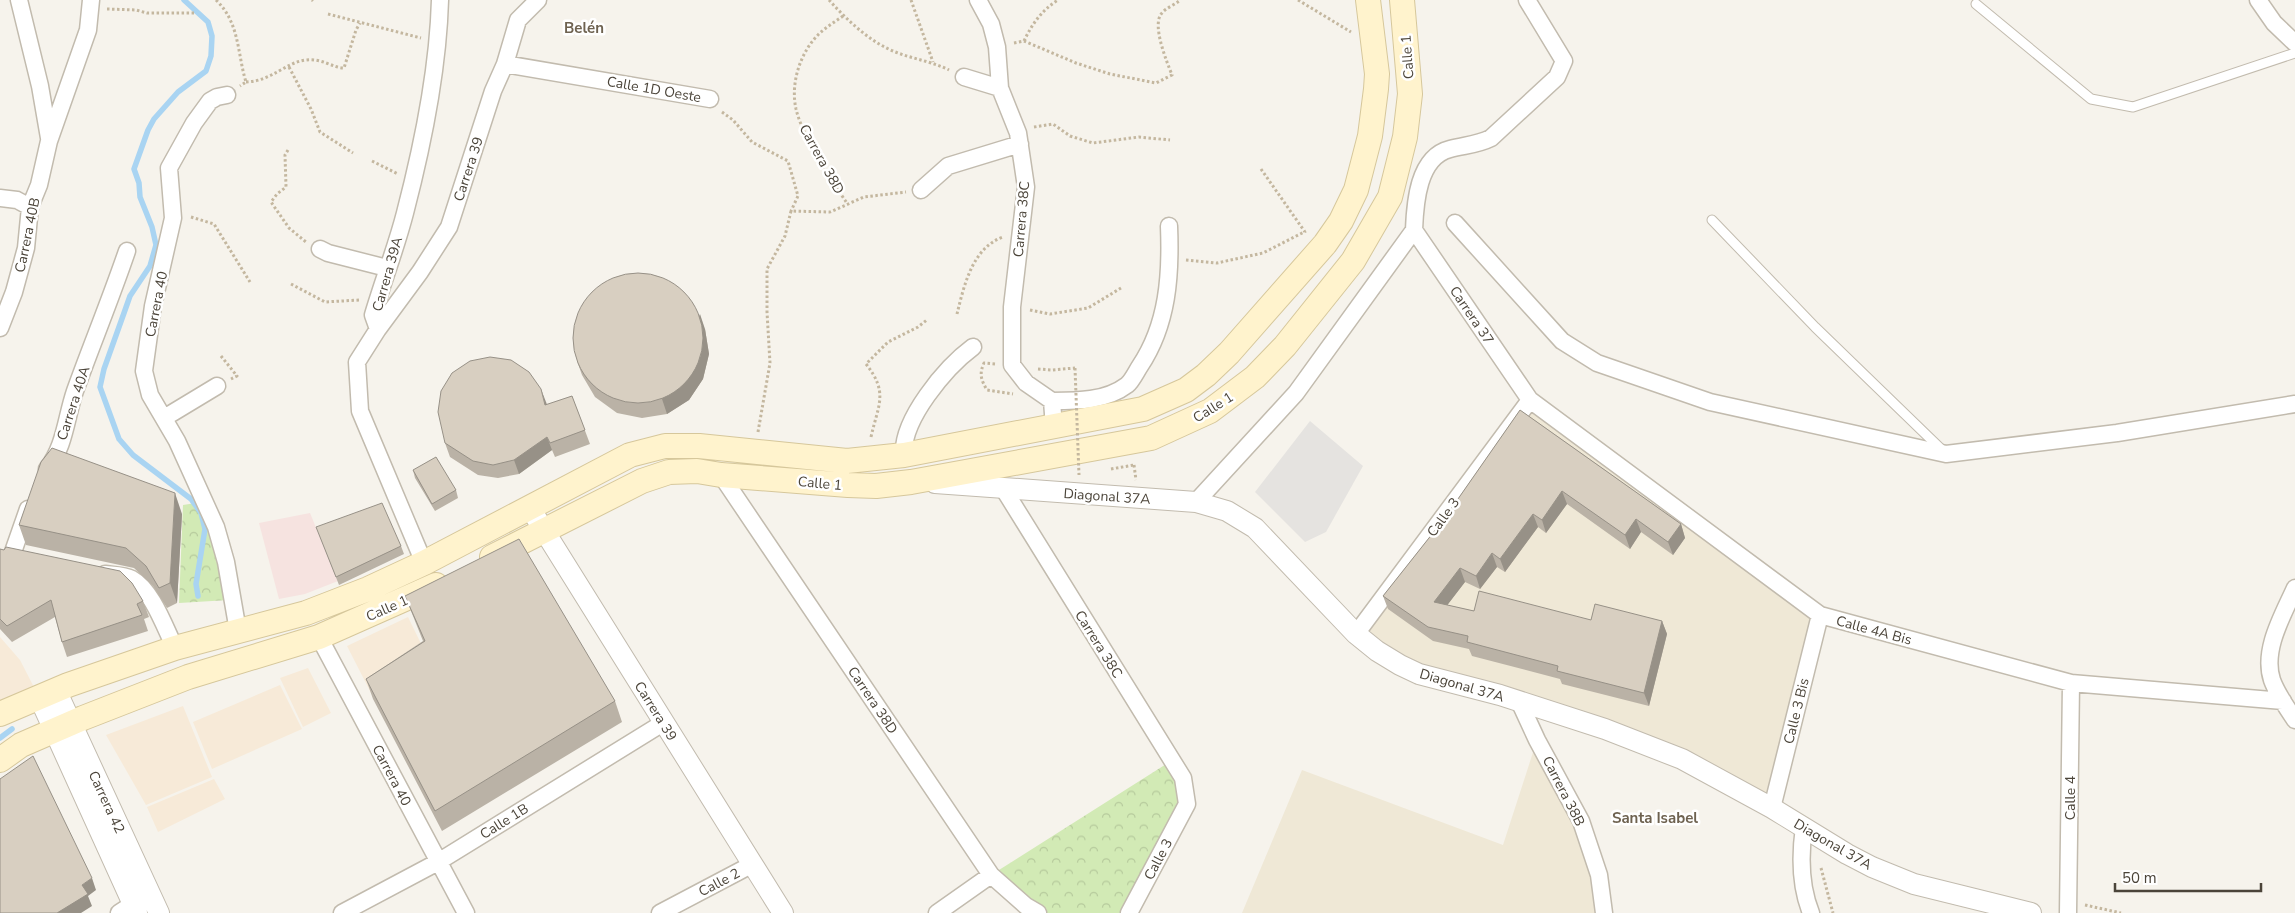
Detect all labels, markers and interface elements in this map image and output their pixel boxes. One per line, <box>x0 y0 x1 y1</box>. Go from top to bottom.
district label: Belén <box>564 18 604 38</box>
street label: Calle 1 <box>1396 34 1419 80</box>
street label: Calle 1D Oeste <box>605 72 703 107</box>
street label: Carrera 38D <box>795 121 849 198</box>
street label: Carrera 39 <box>449 134 488 204</box>
street label: Carrera 38C <box>1009 180 1034 258</box>
street label: Carrera 40B <box>10 196 45 274</box>
street label: Carrera 39A <box>368 235 407 314</box>
street label: Carrera 40 <box>141 270 172 339</box>
street label: Carrera 37 <box>1445 282 1498 348</box>
street label: Carrera 40A <box>53 364 94 443</box>
street label: Calle 1 <box>1189 388 1237 427</box>
street label: Calle 1 <box>797 472 843 495</box>
street label: Diagonal 37A <box>1063 484 1151 509</box>
street label: Calle 3 <box>1423 494 1464 541</box>
street label: Calle 1 <box>363 591 411 626</box>
street label: Carrera 38C <box>1070 607 1127 682</box>
street label: Calle 4A Bis <box>1834 611 1914 650</box>
street label: Carrera 38D <box>843 663 902 738</box>
street label: Diagonal 37A <box>1417 664 1506 707</box>
street label: Calle 3 Bis <box>1779 676 1814 746</box>
street label: Carrera 39 <box>630 678 681 745</box>
street label: Carrera 40 <box>367 741 416 809</box>
street label: Carrera 38B <box>1538 753 1589 829</box>
street label: Carrera 42 <box>84 768 129 836</box>
street label: Calle 4 <box>2061 776 2080 820</box>
street label: Calle 1B <box>476 799 532 844</box>
district label: Santa Isabel <box>1612 808 1698 828</box>
street label: Diagonal 37A <box>1790 814 1875 874</box>
street label: Calle 3 <box>1140 835 1177 883</box>
scale bar <box>2115 860 2261 892</box>
street label: Calle 2 <box>695 864 743 901</box>
text: 50 m <box>2122 868 2157 888</box>

